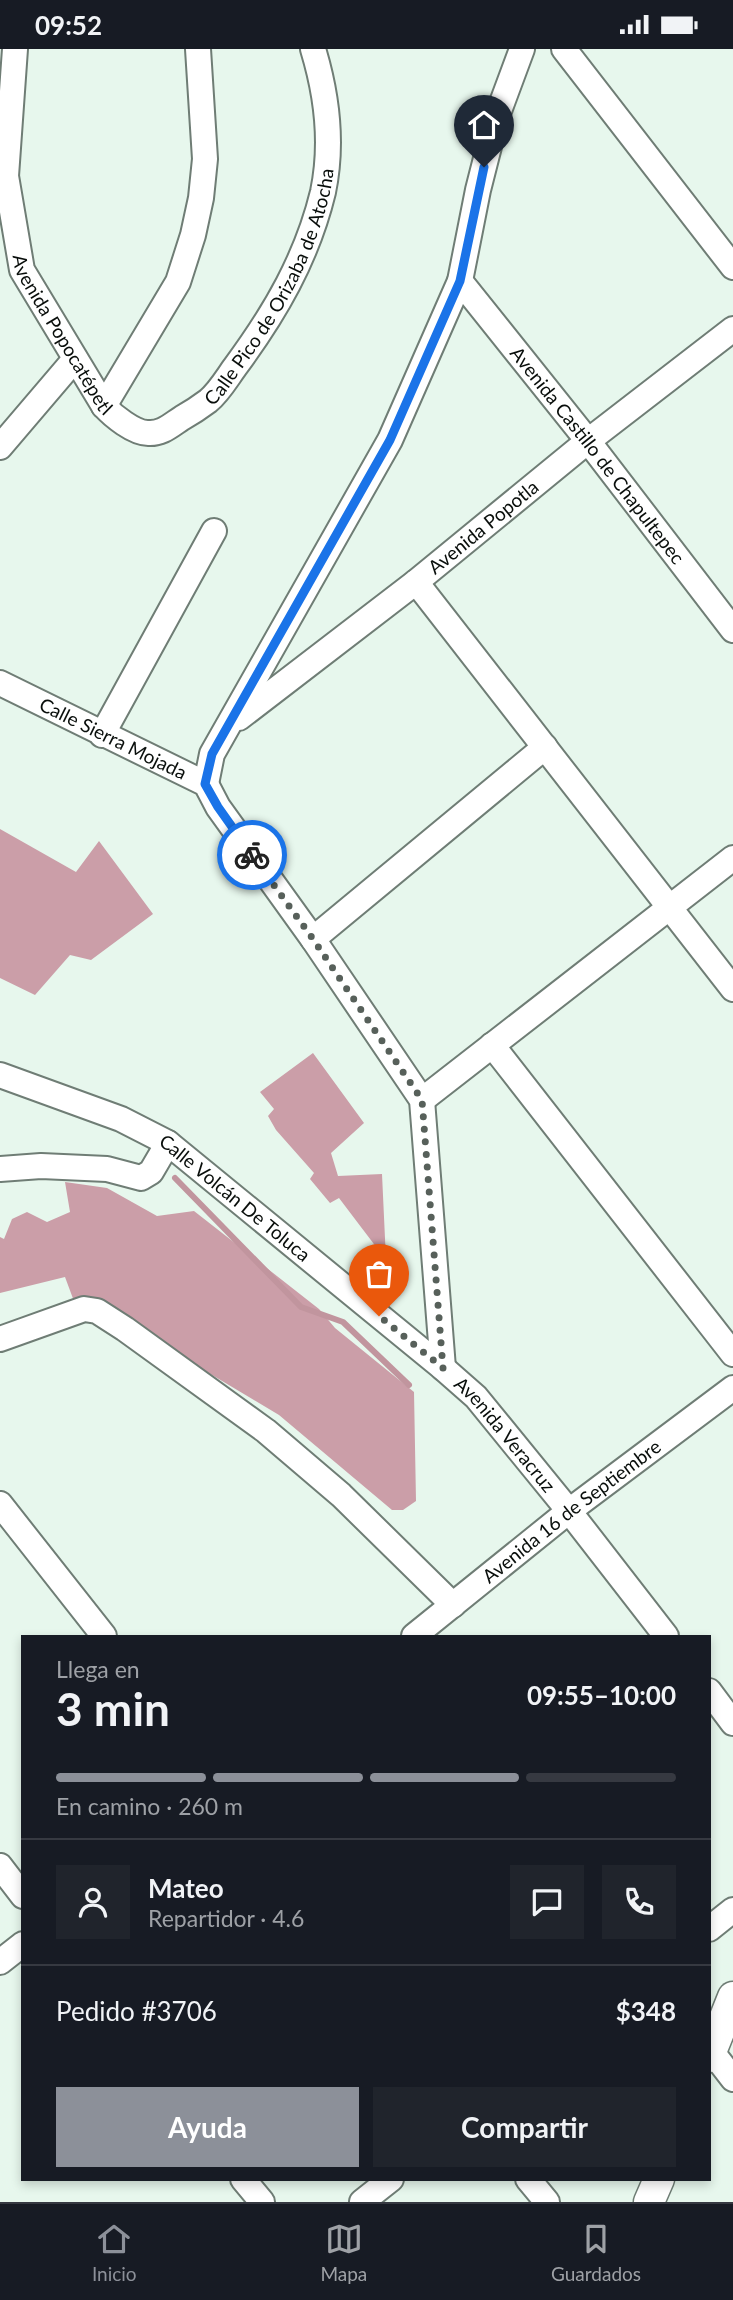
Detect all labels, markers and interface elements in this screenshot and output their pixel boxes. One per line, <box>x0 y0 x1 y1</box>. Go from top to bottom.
text: 09:52 <box>35 9 102 41</box>
pin <box>454 95 514 167</box>
icon: home <box>465 106 503 144</box>
street label: Calle Pico de Orizaba de Atocha <box>199 167 338 410</box>
street label: Avenida Popocatépetl <box>9 252 118 419</box>
street label: Avenida Castillo de Chapultepec <box>506 342 690 568</box>
street label: Avenida Popotla <box>423 475 543 578</box>
street label: Calle Sierra Mojada <box>36 692 191 784</box>
courier <box>217 820 287 890</box>
icon: bike <box>233 836 271 874</box>
street label: Calle Volcán De Toluca <box>156 1129 315 1266</box>
pin <box>349 1244 409 1316</box>
icon: bag <box>360 1255 398 1293</box>
street label: Avenida Veracruz <box>450 1372 561 1496</box>
street label: Avenida 16 de Septiembre <box>477 1434 665 1587</box>
text: Llega en <box>56 1655 140 1683</box>
text: 09:55–10:00 <box>527 1679 676 1711</box>
text: 3 min <box>56 1681 170 1736</box>
text: En camino · 260 m <box>56 1792 243 1820</box>
button: person <box>56 1865 130 1939</box>
button: chat <box>510 1865 584 1939</box>
button: phone <box>602 1865 676 1939</box>
text: Mateo <box>148 1872 224 1904</box>
text: Repartidor · 4.6 <box>148 1904 304 1932</box>
text: Pedido #3706 <box>56 1995 217 2027</box>
text: $348 <box>616 1995 676 2027</box>
button: Ayuda <box>56 2087 359 2167</box>
button: Compartir <box>373 2087 676 2167</box>
tab: Inicio <box>92 2220 137 2285</box>
tab: Mapa <box>320 2220 367 2285</box>
tab: Guardados <box>551 2220 641 2285</box>

